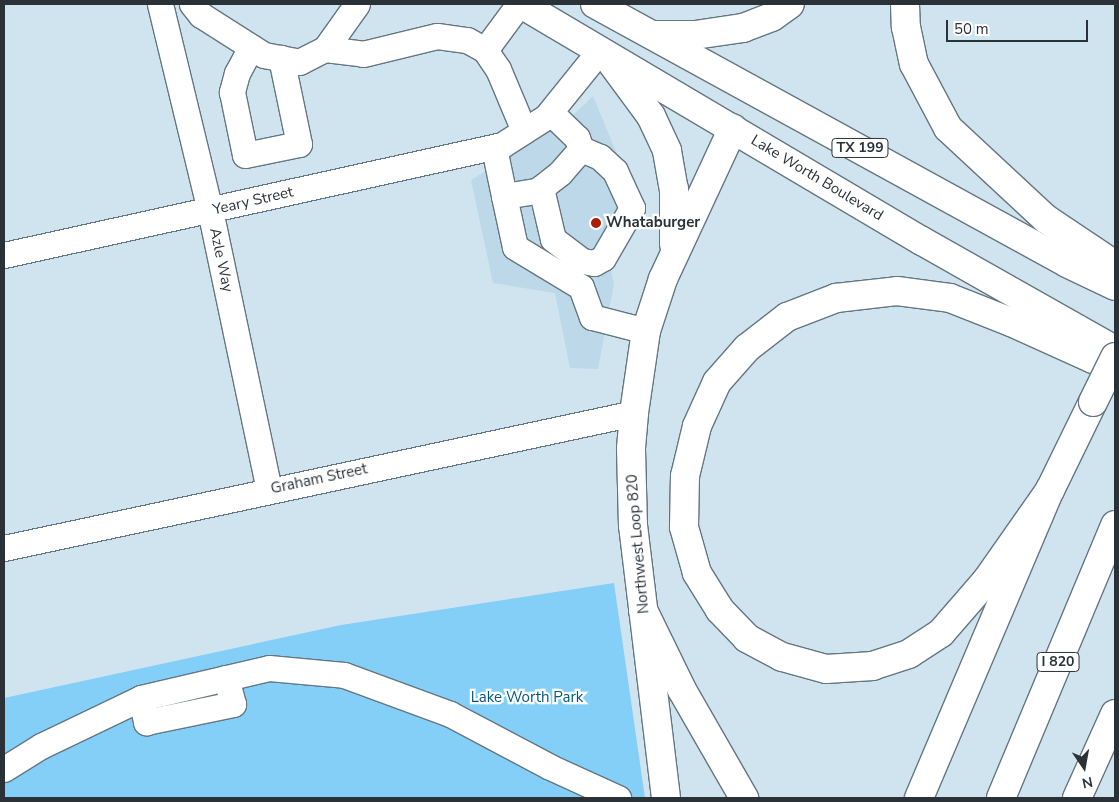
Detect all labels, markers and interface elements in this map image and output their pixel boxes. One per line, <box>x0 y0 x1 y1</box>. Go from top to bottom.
scale bar <box>949 10 1092 42</box>
text: 50 m <box>954 19 989 39</box>
street label: Lake Worth Boulevard <box>748 131 886 225</box>
road number: TX 199 <box>831 136 889 160</box>
street label: Yeary Street <box>211 183 295 219</box>
place label: Whataburger <box>606 214 700 232</box>
marker: Whataburger <box>590 217 602 229</box>
street label: Azle Way <box>205 226 237 294</box>
street label: Graham Street <box>269 460 369 498</box>
street label: Northwest Loop 820 <box>623 473 653 615</box>
road number: I 820 <box>1036 650 1080 674</box>
park label: Lake Worth Park <box>471 689 583 707</box>
north arrow <box>1059 742 1109 792</box>
text: N <box>1080 772 1094 793</box>

